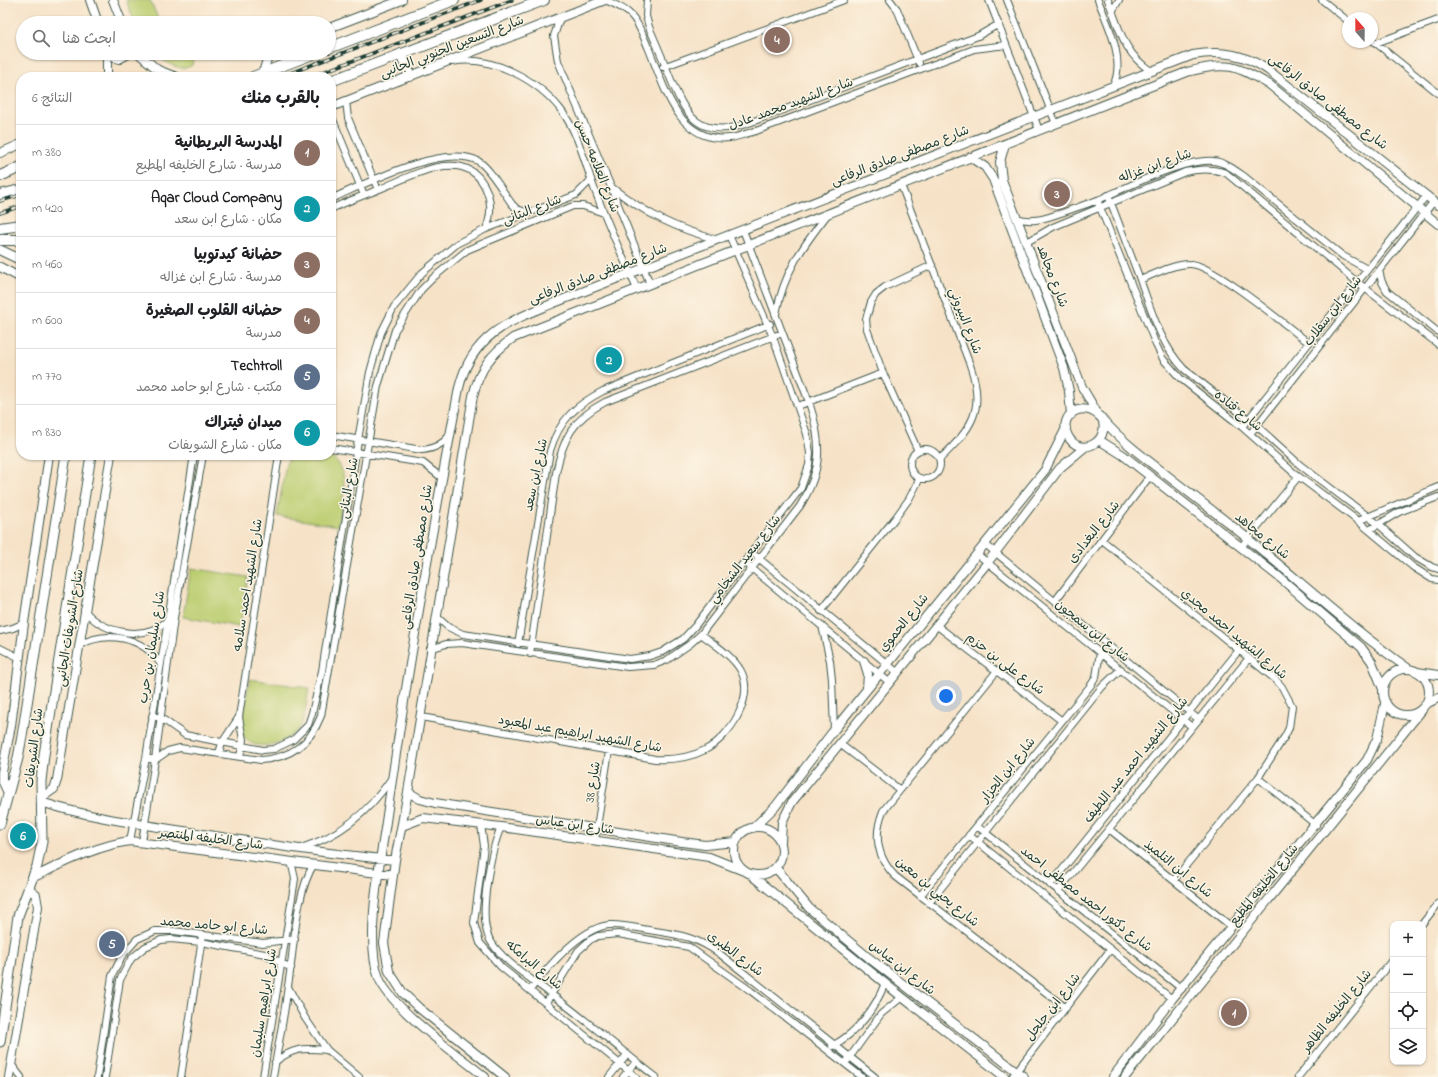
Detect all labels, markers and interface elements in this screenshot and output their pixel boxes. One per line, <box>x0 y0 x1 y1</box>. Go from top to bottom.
street label: شارع التسعين الجنوبي الجانبى <box>377 11 527 84</box>
north arrow <box>1342 12 1378 48</box>
search box <box>16 16 336 60</box>
pin: 4 <box>764 25 790 55</box>
icon: search <box>30 27 52 49</box>
text: ابحث هنا <box>62 28 116 50</box>
street label: شارع مصطفى صادق الرفاعى <box>1264 49 1392 155</box>
street label: شارع الشهيد محمد عادل <box>726 73 856 135</box>
text: بالقرب منك <box>241 86 320 111</box>
text: النتائج: 6 <box>32 89 72 108</box>
street label: شارع العلامه حسن <box>570 117 624 215</box>
street label: شارع مصطفى صادق الرفاعى <box>828 121 972 191</box>
text: المدرسة البريطانية <box>175 132 282 154</box>
text: 380 m <box>32 143 61 162</box>
text: 1 <box>305 143 309 162</box>
street label: شارع ابن غزاله <box>1116 144 1194 188</box>
text: مدرسة · شارع الخليفه المطيع <box>135 156 282 175</box>
pin: 3 <box>1044 179 1070 209</box>
text: Aqar Cloud Company <box>151 187 282 209</box>
street label: شارع البتانى <box>500 190 564 230</box>
text: 420 m <box>32 199 63 218</box>
text: 2 <box>304 199 310 218</box>
text: مكان · شارع ابن سعد <box>174 210 282 229</box>
street label: شارع مصطفى صادق الرفاعى <box>526 239 670 309</box>
street label: شارع مجاهد <box>1031 242 1073 310</box>
text: حضانة كيدتوبيا <box>194 244 282 266</box>
text: 460 m <box>32 255 62 274</box>
text: 3 <box>304 255 310 274</box>
text: مدرسة · شارع ابن غزاله <box>160 268 282 287</box>
street label: شارع ابن سقلاب <box>1299 271 1367 351</box>
street label: شارع البيروني <box>943 285 986 357</box>
text: حضانه القلوب الصغيرة <box>146 300 282 322</box>
text: 600 m <box>32 311 62 330</box>
text: 4 <box>304 311 310 330</box>
text: مدرسة <box>246 324 282 343</box>
pin: 2 <box>596 345 622 375</box>
text: Techtroll <box>231 355 282 377</box>
text: 770 m <box>32 367 62 386</box>
text: 5 <box>303 367 311 386</box>
text: مكتب · شارع ابو حامد محمد <box>136 378 282 397</box>
street label: شارع قتاده <box>1210 386 1266 436</box>
text: ميدان فيتراك <box>205 412 282 434</box>
text: 830 m <box>32 423 61 442</box>
text: 6 <box>304 423 310 442</box>
text: مكان · شارع الشويفات <box>168 436 282 455</box>
street label: شارع ابن سعد <box>519 437 553 513</box>
street label: شارع البتانى <box>334 456 364 520</box>
street label: شارع مصطفى صادق الرفاعى <box>396 483 438 631</box>
street label: شارع البغدادى <box>1063 496 1125 568</box>
street label: شارع مجاهد <box>1230 508 1294 564</box>
street label: شارع سعيد الشخامي <box>704 510 787 608</box>
street label: شارع الشهيد احمد سلامه <box>228 517 268 653</box>
street label: شارع الشويفات الجانبى <box>51 568 89 688</box>
street label: شارع الشهيد احمد مجدي <box>1177 584 1291 684</box>
street label: شارع سليمان بن حرب <box>134 589 170 705</box>
street label: شارع الحموي <box>874 590 934 656</box>
street label: شارع ابن سمجون <box>1051 595 1133 667</box>
street label: شارع على بن حزم <box>962 628 1048 700</box>
your location <box>936 686 956 706</box>
street label: شارع الشهيد احمد عبد اللطيف <box>1079 693 1193 827</box>
street label: شارع الشويفات <box>20 707 48 789</box>
street label: شارع الشهيد ابراهيم عبد المعبود <box>497 710 663 758</box>
street label: شارع ابن الجزار <box>975 733 1040 808</box>
street label: شارع 38 <box>580 760 606 804</box>
street label: شارع ابن عباس <box>534 810 616 840</box>
pin: 6 <box>10 821 36 851</box>
street label: شارع الخليفه المنتصر <box>157 823 264 855</box>
street label: شارع ابن التلميذ <box>1140 835 1216 903</box>
street label: شارع الخليفه المطيع <box>1225 840 1303 930</box>
street label: شارع دكتور احمد مصطفى احمد <box>1016 841 1156 957</box>
street label: شارع يحيي بن معين <box>890 852 983 932</box>
street label: شارع ابو حامد محمد <box>159 912 269 940</box>
map controls <box>1390 921 1426 1065</box>
button: + <box>1390 921 1426 957</box>
street label: شارع الطبرى <box>703 927 767 981</box>
pin: 5 <box>99 929 125 959</box>
street label: شارع البرامكه <box>501 935 567 995</box>
street label: شارع ابن عباس <box>865 936 939 1000</box>
street label: شارع ابراهيم سليمان <box>246 947 282 1059</box>
button: − <box>1390 957 1426 993</box>
street label: شارع الخليفه الظاهر <box>1297 965 1377 1058</box>
street label: شارع ابن جلجل <box>1021 969 1085 1045</box>
button: locate <box>1390 993 1426 1029</box>
pin: 1 <box>1221 998 1247 1028</box>
button: layers <box>1390 1029 1426 1065</box>

